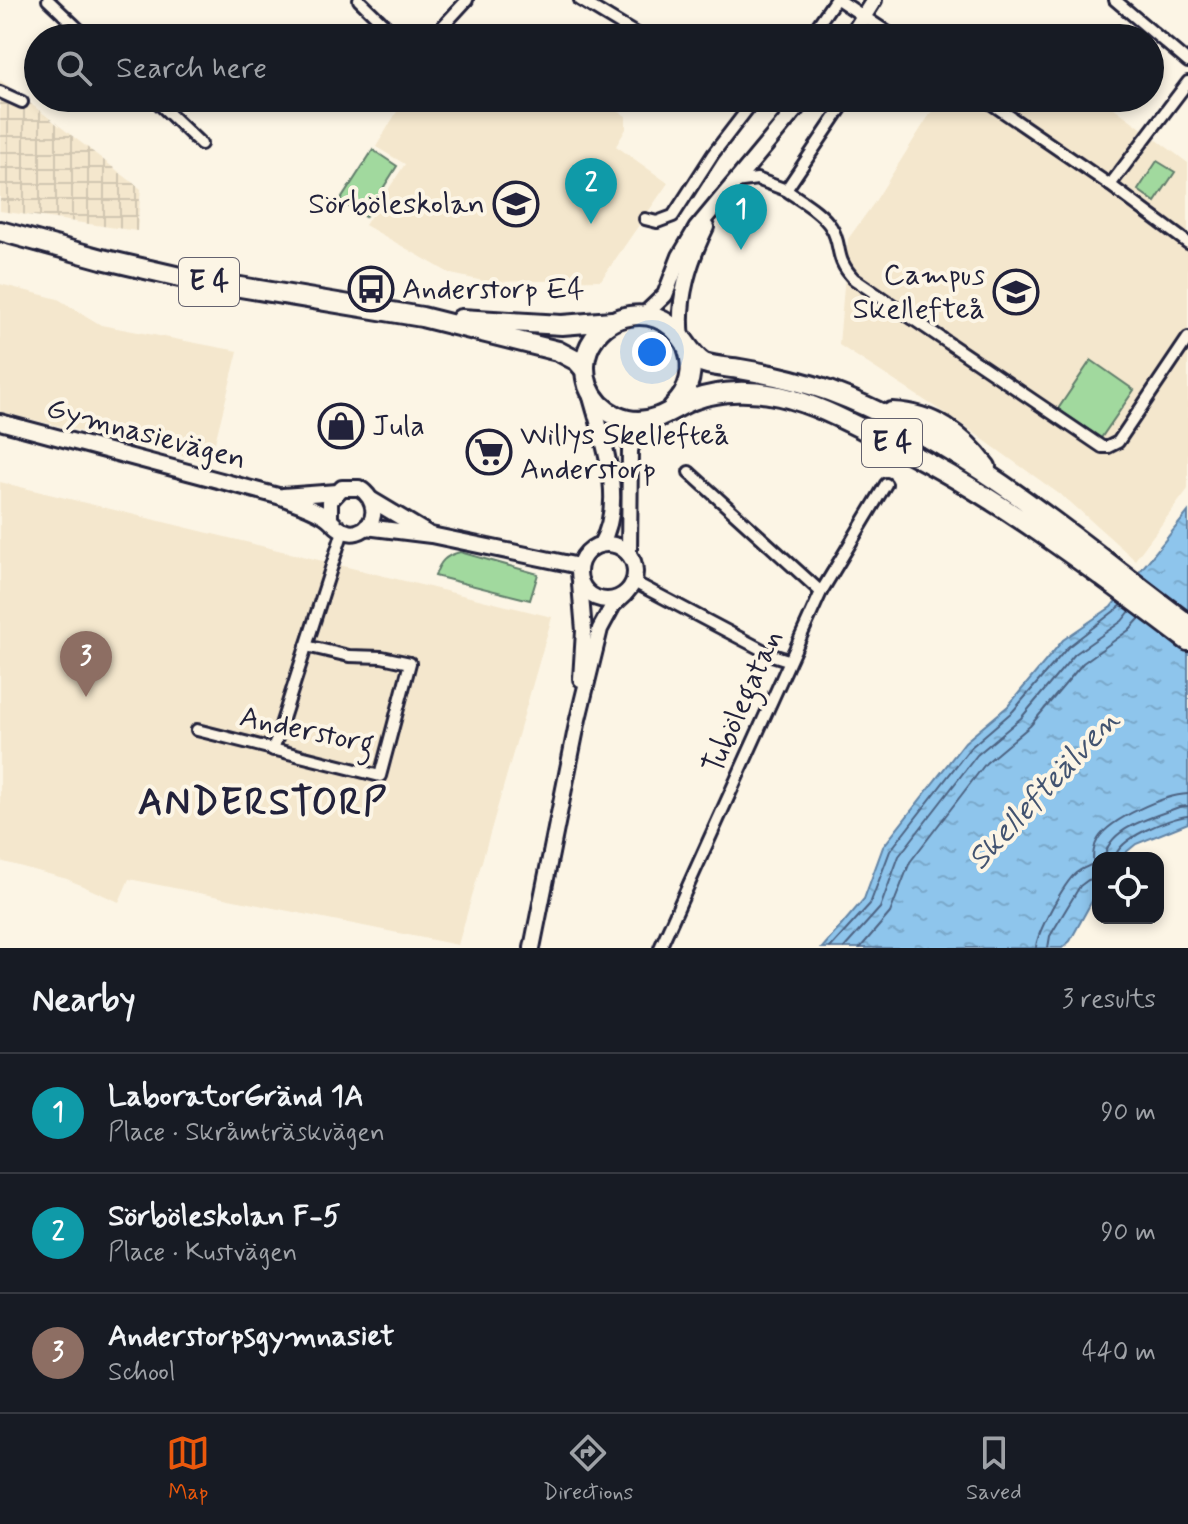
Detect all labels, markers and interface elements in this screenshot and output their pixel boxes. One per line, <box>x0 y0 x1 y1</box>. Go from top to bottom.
search box <box>24 24 1164 112</box>
icon: search <box>52 46 96 90</box>
text: Search here <box>116 49 267 88</box>
pin: 2 <box>565 158 617 224</box>
school or university icon: Sörböleskolan <box>492 180 540 228</box>
pin: 1 <box>715 184 767 250</box>
place label: Sörböleskolan <box>308 185 485 224</box>
place label: Campus Skellefteå <box>853 256 985 329</box>
road number: E 4 <box>179 258 239 306</box>
bus stop icon: Anderstorp E4 <box>347 265 395 313</box>
school or university icon: Campus Skellefteå <box>992 268 1040 316</box>
place label: Anderstorp E4 <box>402 270 585 309</box>
your location <box>632 332 672 372</box>
street label: Gymnasievägen <box>42 389 250 479</box>
shop icon: Jula <box>317 402 365 450</box>
place label: Jula <box>372 407 425 446</box>
place label: Willys Skellefteå Anderstorp <box>520 416 730 489</box>
road number: E 4 <box>862 419 922 467</box>
supermarket icon: Willys Skellefteå Anderstorp <box>465 428 513 476</box>
street label: Tubölegatan <box>694 624 795 781</box>
pin: 3 <box>60 631 112 697</box>
street label: Anderstorg <box>235 698 378 767</box>
water label: Skellefteälven <box>959 700 1129 880</box>
district label: ANDERSTORP <box>138 779 388 828</box>
map controls <box>1092 852 1164 924</box>
button: locate <box>1092 852 1164 924</box>
text: Nearby <box>32 978 136 1023</box>
text: 3 results <box>1062 983 1156 1017</box>
text: LaboratorGränd 1A <box>108 1077 364 1116</box>
text: 1 <box>52 1096 64 1130</box>
text: 90 m <box>1101 1096 1156 1130</box>
text: Place · Skråmträskvägen <box>108 1116 385 1150</box>
text: Sörböleskolan F-5 <box>108 1197 341 1236</box>
text: 2 <box>52 1216 64 1250</box>
text: 90 m <box>1101 1216 1156 1250</box>
text: Place · Kustvägen <box>108 1236 297 1270</box>
text: Anderstorpsgymnasiet <box>108 1317 395 1356</box>
text: 3 <box>52 1336 64 1370</box>
text: 440 m <box>1082 1336 1156 1370</box>
text: School <box>108 1356 175 1390</box>
tab: Map <box>166 1431 210 1507</box>
tab: Directions <box>543 1431 633 1507</box>
tab: Saved <box>966 1431 1022 1507</box>

